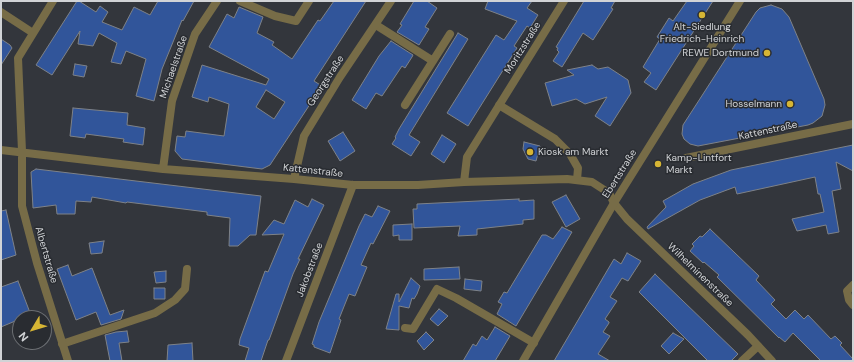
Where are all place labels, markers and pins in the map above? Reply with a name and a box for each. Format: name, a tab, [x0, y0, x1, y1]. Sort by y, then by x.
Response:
marker: Alt-Siedlung Friedrich-Heinrich	[697, 10, 707, 20]
place label: Alt-Siedlung Friedrich-Heinrich	[660, 21, 744, 44]
place label: REWE Dortmund	[682, 47, 759, 59]
marker: REWE Dortmund	[762, 48, 772, 58]
place label: Hosselmann	[725, 98, 782, 110]
marker: Hosselmann	[785, 99, 795, 109]
place label: Kiosk am Markt	[538, 146, 608, 158]
marker: Kiosk am Markt	[525, 147, 535, 157]
place label: Kamp-Lintfort Markt	[666, 152, 732, 176]
marker: Kamp-Lintfort Markt	[653, 159, 663, 169]

